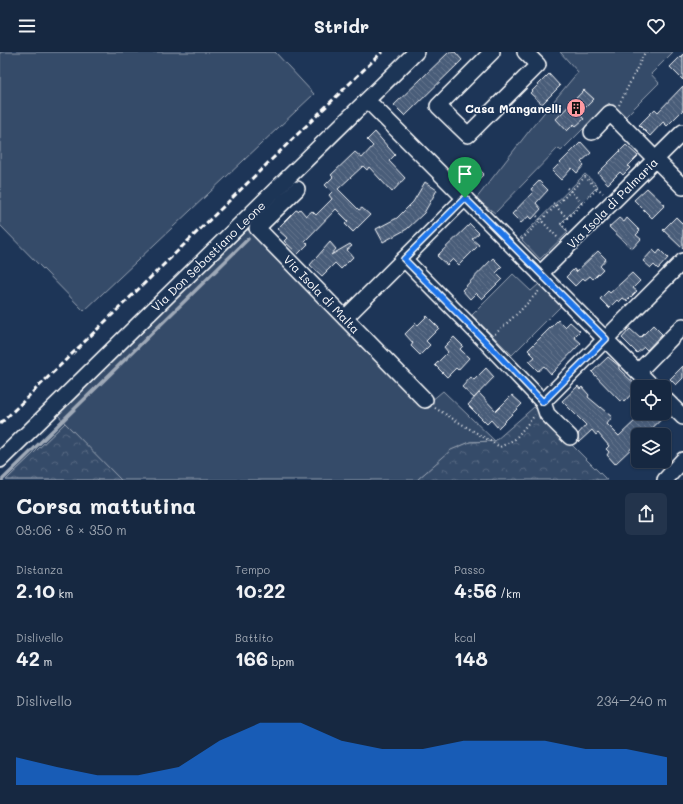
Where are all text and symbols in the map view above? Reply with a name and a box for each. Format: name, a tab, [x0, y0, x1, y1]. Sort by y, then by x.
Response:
text: Stridr	[314, 14, 369, 38]
icon: menu	[16, 15, 38, 37]
icon: heart	[645, 15, 667, 37]
building icon: Casa Manganelli	[565, 97, 587, 119]
place label: Casa Manganelli	[465, 100, 562, 116]
street label: Via Isola di Palmaria	[563, 154, 661, 252]
pin	[448, 157, 482, 198]
icon: arrive	[454, 163, 476, 185]
street label: Via Don Sebastiano Leone	[148, 197, 268, 315]
street label: Via Isola di Malta	[280, 251, 364, 337]
map controls	[631, 380, 671, 468]
button: locate	[631, 380, 671, 420]
button: layers	[631, 428, 671, 468]
text: Corsa mattutina	[16, 491, 196, 520]
button: share	[625, 493, 667, 535]
text: 08:06 · 6 × 350 m	[16, 521, 127, 538]
text: Distanza	[16, 562, 63, 577]
text: Tempo	[235, 562, 270, 577]
text: Passo	[454, 562, 485, 577]
text: 2.10	[16, 577, 55, 603]
text: 10:22	[235, 577, 285, 603]
text: 4:56	[454, 577, 497, 603]
text: km	[55, 586, 73, 601]
text: /km	[497, 586, 521, 601]
text: Dislivello	[16, 630, 63, 645]
text: Battito	[235, 630, 273, 645]
text: kcal	[454, 630, 476, 645]
text: 42	[16, 645, 40, 671]
text: 166	[235, 645, 268, 671]
text: 148	[454, 645, 488, 671]
text: m	[40, 654, 52, 669]
text: bpm	[268, 654, 294, 669]
text: Dislivello	[16, 692, 72, 709]
text: 234–240 m	[596, 692, 667, 709]

